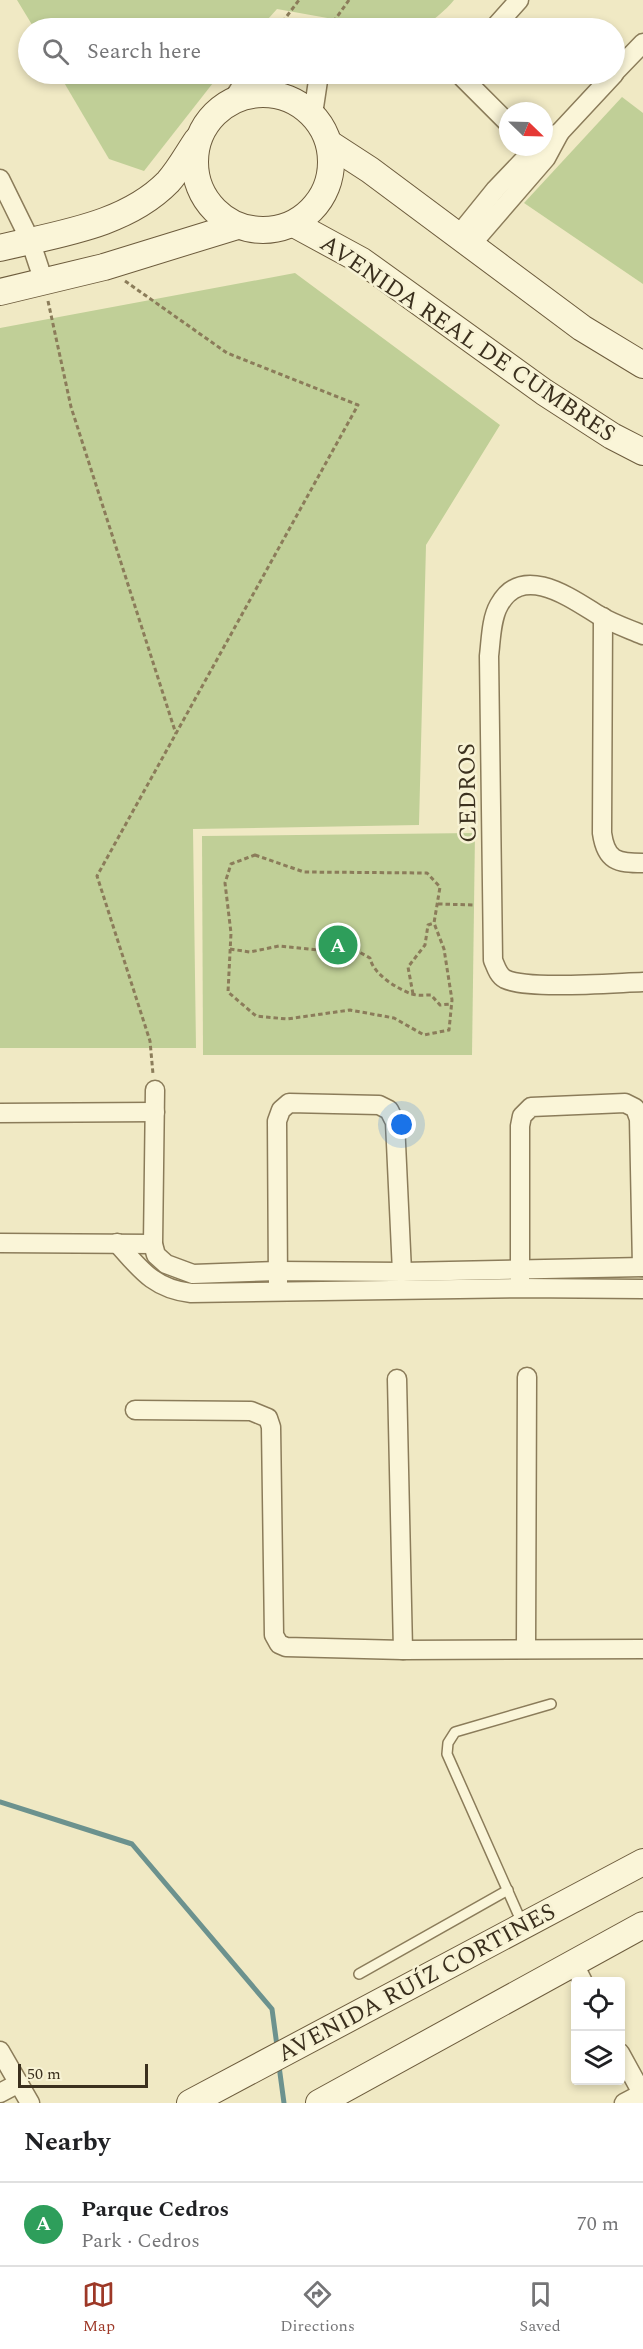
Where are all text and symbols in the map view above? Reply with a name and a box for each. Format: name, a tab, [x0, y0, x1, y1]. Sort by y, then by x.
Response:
search box	[18, 18, 625, 84]
icon: search	[39, 35, 72, 68]
text: Search here	[87, 35, 201, 68]
north arrow	[499, 102, 553, 156]
street label: AVENIDA REAL DE CUMBRES	[312, 226, 623, 452]
street label: CEDROS	[449, 743, 487, 843]
pin: A	[318, 922, 358, 968]
your location	[387, 1110, 416, 1139]
street label: AVENIDA RUÍZ CORTINES	[271, 1894, 562, 2072]
map controls	[571, 1977, 625, 2085]
button: locate	[571, 1977, 625, 2031]
button: layers	[571, 2031, 625, 2085]
scale bar	[18, 2061, 148, 2088]
text: 50 m	[27, 2062, 61, 2086]
text: Nearby	[24, 2122, 110, 2162]
text: Parque Cedros	[81, 2193, 229, 2226]
text: A	[36, 2209, 51, 2239]
text: 70 m	[577, 2209, 619, 2239]
text: Park · Cedros	[81, 2226, 200, 2256]
tab: Map	[82, 2278, 115, 2338]
tab: Directions	[280, 2278, 355, 2338]
tab: Saved	[520, 2278, 561, 2338]

